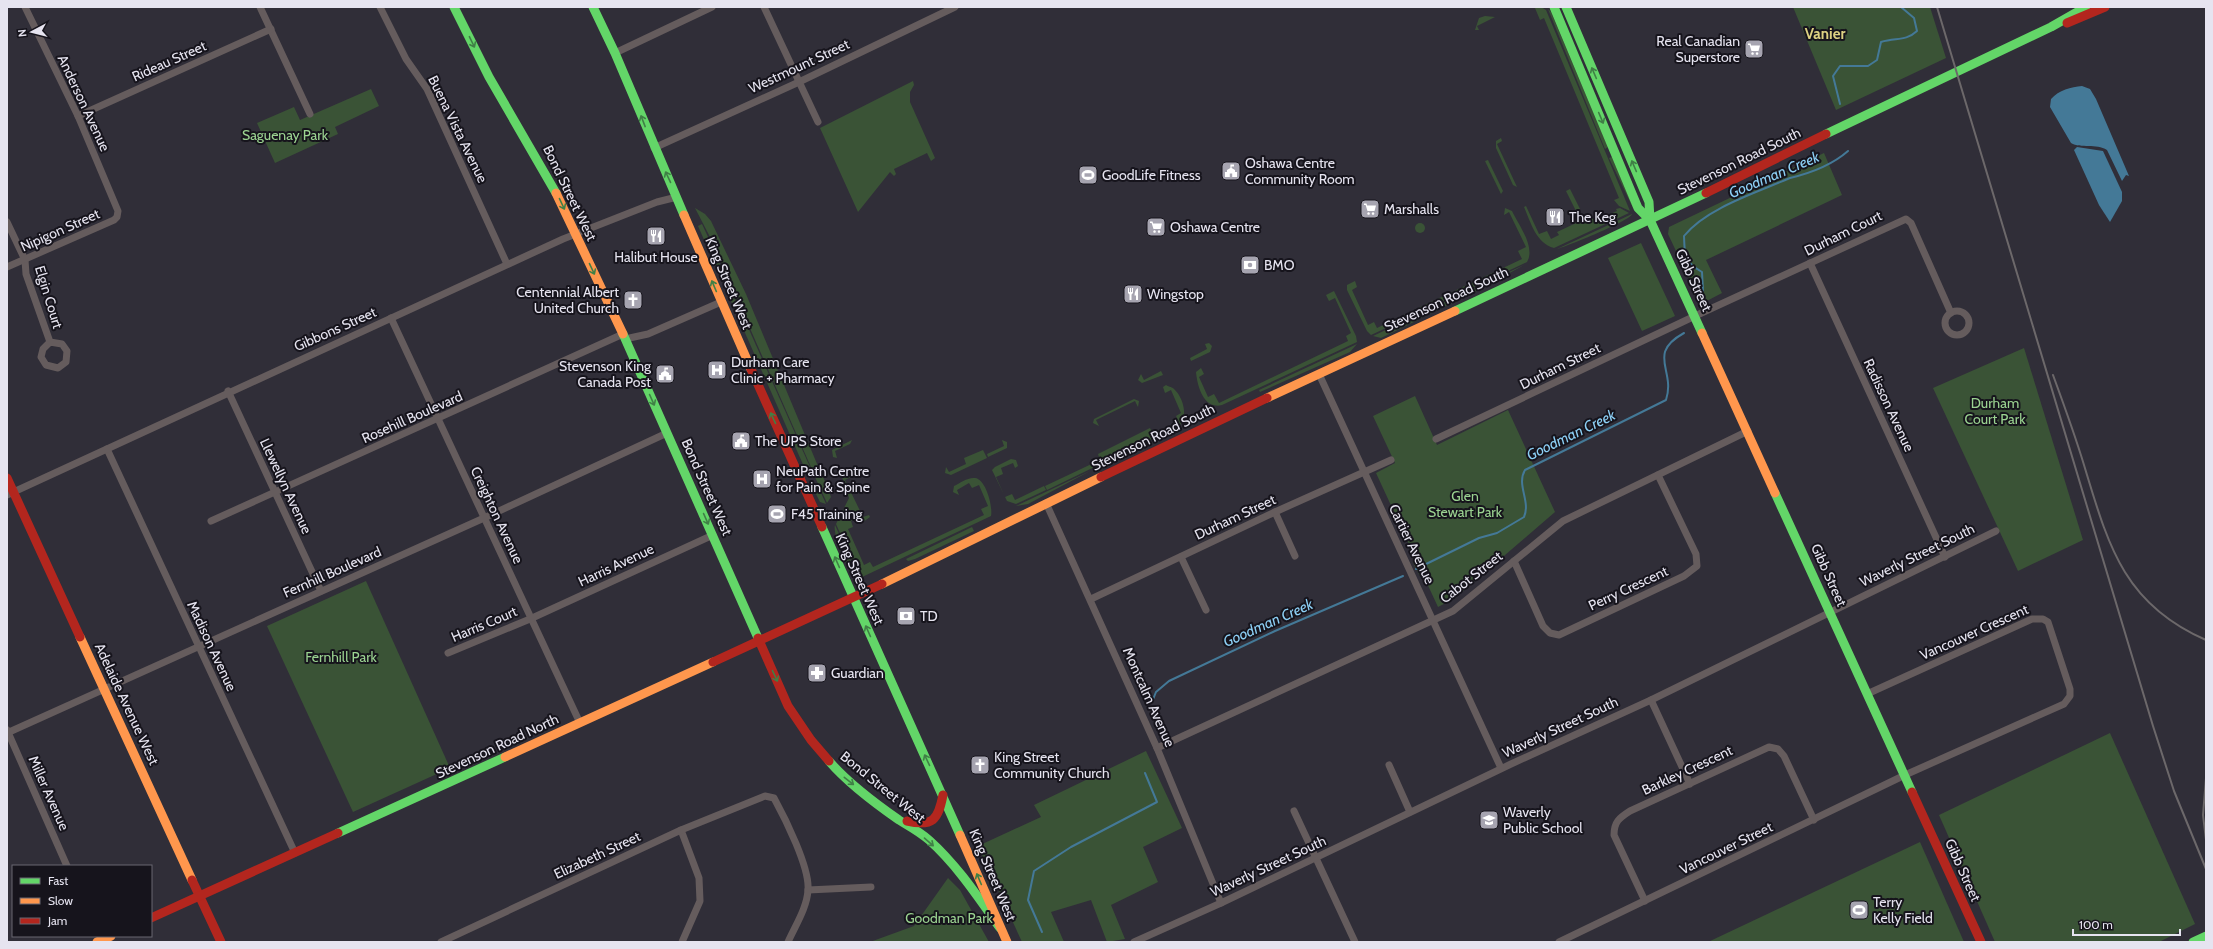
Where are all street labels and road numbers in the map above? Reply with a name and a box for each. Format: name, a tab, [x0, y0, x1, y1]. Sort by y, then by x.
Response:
street label: Westmount Street	[746, 35, 853, 97]
street label: Rideau Street	[129, 37, 209, 85]
street label: Anderson Avenue	[54, 52, 114, 154]
street label: Buena Vista Avenue	[424, 72, 492, 186]
street label: Stevenson Road South	[1674, 123, 1804, 199]
street label: Bond Street West	[539, 142, 601, 244]
street label: Nipigon Street	[17, 204, 103, 256]
street label: Durham Court	[1801, 206, 1885, 260]
street label: King Street West	[701, 234, 757, 332]
street label: Gibb Street	[1672, 246, 1716, 314]
street label: Stevenson Road South	[1381, 262, 1511, 336]
street label: Elgin Court	[31, 263, 67, 331]
street label: Gibbons Street	[291, 303, 379, 355]
street label: Durham Street	[1517, 339, 1604, 393]
street label: Radisson Avenue	[1860, 356, 1918, 454]
street label: Rosehill Boulevard	[359, 387, 465, 447]
street label: Stevenson Road South	[1088, 399, 1218, 475]
street label: Llewellyn Avenue	[256, 435, 316, 537]
street label: Bond Street West	[678, 436, 737, 539]
street label: Creighton Avenue	[467, 464, 527, 566]
street label: Durham Street	[1192, 490, 1279, 544]
street label: Cartier Avenue	[1385, 501, 1439, 587]
street label: Waverly Street South	[1857, 519, 1977, 591]
street label: King Street West	[832, 530, 888, 628]
street label: Harris Avenue	[575, 540, 657, 590]
street label: Gibb Street	[1807, 541, 1851, 610]
street label: Fernhill Boulevard	[280, 542, 384, 602]
street label: Cabot Street	[1436, 547, 1506, 607]
street label: Perry Crescent	[1585, 562, 1671, 614]
street label: Madison Avenue	[183, 598, 241, 694]
street label: Vancouver Crescent	[1917, 600, 2031, 664]
street label: Harris Court	[448, 602, 520, 646]
street label: Adelaide Avenue West	[91, 640, 163, 768]
street label: Montcalm Avenue	[1119, 644, 1179, 750]
street label: Waverly Street South	[1499, 692, 1621, 762]
street label: Stevenson Road North	[433, 710, 561, 782]
street label: Barkley Crescent	[1639, 741, 1735, 799]
street label: Bond Street West	[837, 747, 929, 827]
street label: Miller Avenue	[25, 753, 73, 833]
street label: Vancouver Street	[1677, 818, 1776, 878]
street label: King Street West	[965, 826, 1021, 924]
street label: Elizabeth Street	[551, 827, 644, 883]
street label: Waverly Street South	[1207, 831, 1329, 901]
street label: Gibb Street	[1941, 836, 1985, 905]

